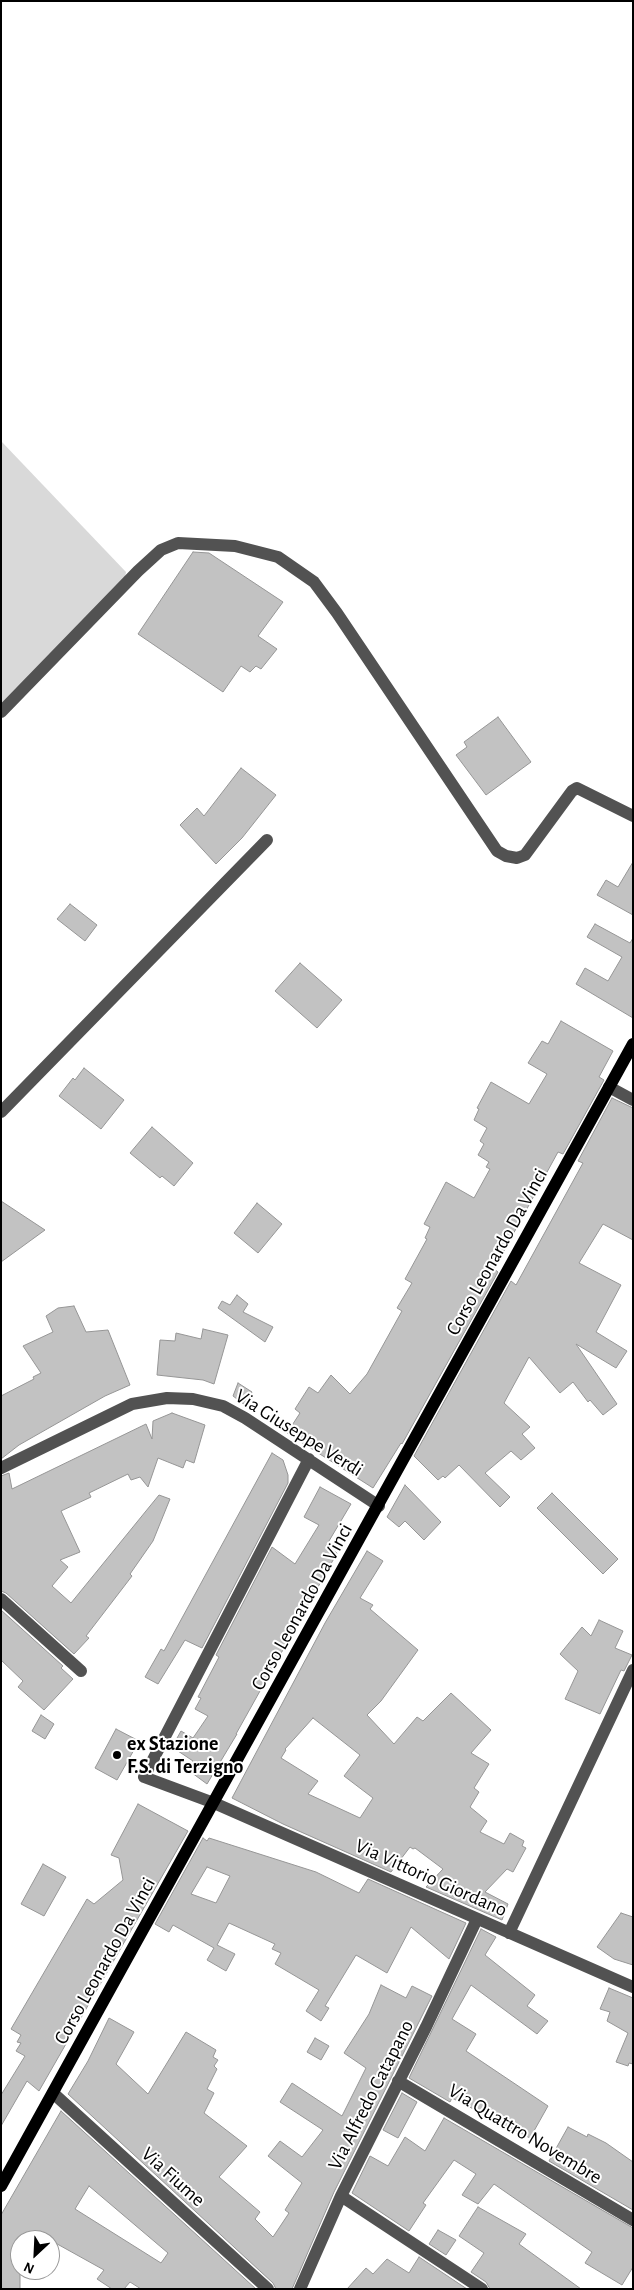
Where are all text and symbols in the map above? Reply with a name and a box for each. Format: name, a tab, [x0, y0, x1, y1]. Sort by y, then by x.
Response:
street label: Corso Leonardo Da Vinci	[441, 1164, 553, 1340]
street label: Via Giuseppe Verdi	[231, 1384, 367, 1482]
street label: Corso Leonardo Da Vinci	[246, 1519, 358, 1695]
place label: ex Stazione F.S. di Terzigno	[127, 1732, 243, 1779]
marker: ex Stazione F.S. di Terzigno	[111, 1749, 123, 1761]
street label: Via Vittorio Giordano	[351, 1834, 511, 1922]
street label: Corso Leonardo Da Vinci	[49, 1873, 161, 2049]
street label: Via Alfredo Catapano	[323, 2016, 419, 2174]
street label: Via Quattro Novembre	[444, 2079, 606, 2189]
street label: Via Fiume	[136, 2142, 210, 2212]
north arrow	[10, 2230, 60, 2280]
text: N	[22, 2259, 36, 2276]

